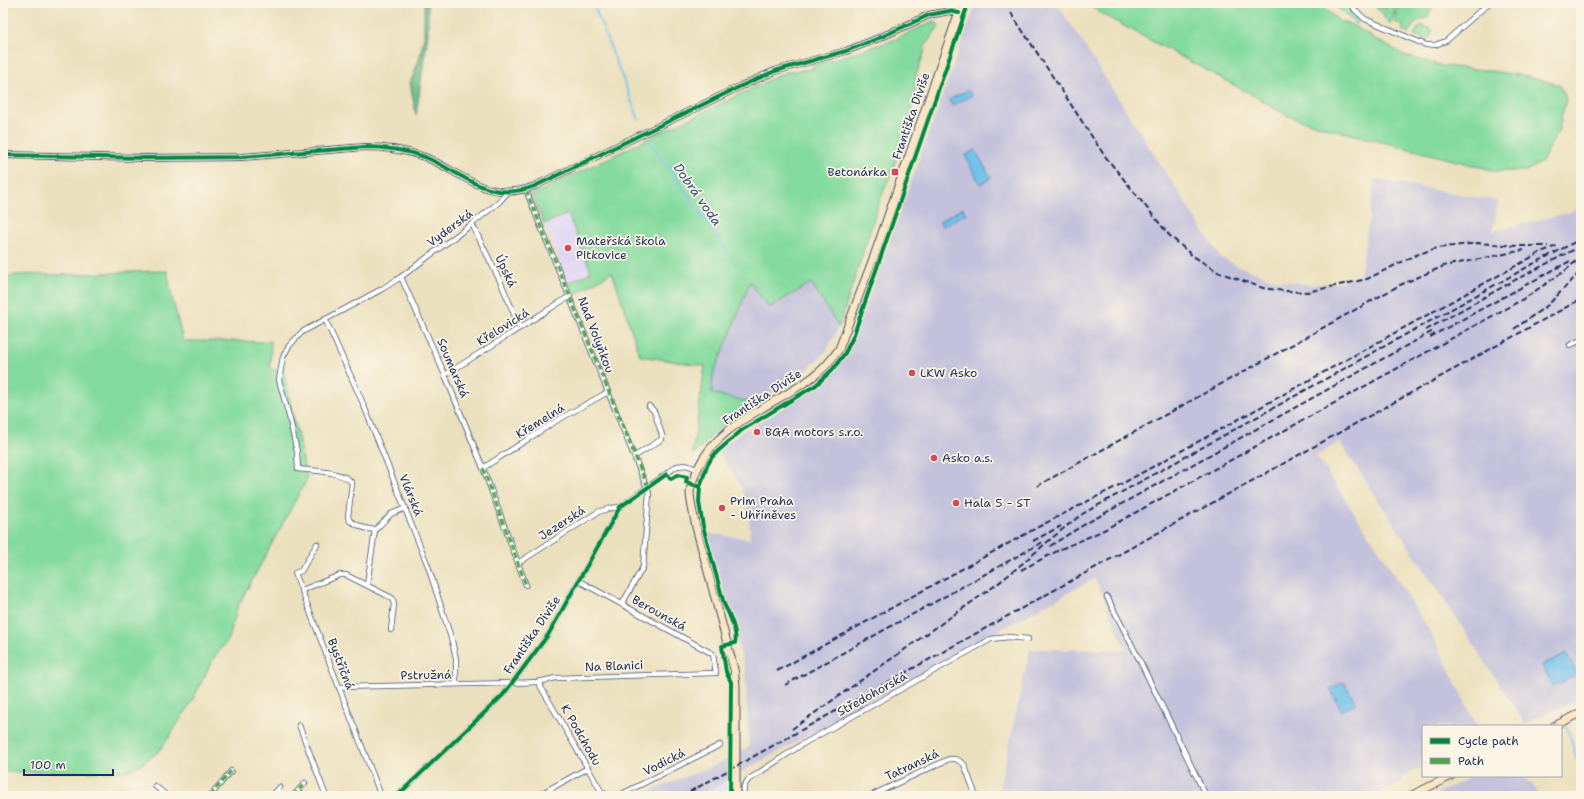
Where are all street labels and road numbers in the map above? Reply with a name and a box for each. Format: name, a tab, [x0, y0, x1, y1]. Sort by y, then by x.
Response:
street label: Františka Diviše	[889, 70, 933, 162]
street label: Vyderská	[424, 205, 477, 250]
street label: Úpská	[491, 252, 521, 290]
street label: Nad Volyňkou	[574, 295, 618, 375]
street label: Křelovická	[474, 304, 533, 349]
street label: Soumarská	[433, 336, 473, 401]
street label: Františka Diviše	[719, 365, 805, 429]
street label: Křemelná	[513, 400, 568, 442]
street label: Vlárská	[395, 472, 427, 519]
street label: Jezerská	[536, 502, 589, 544]
street label: Berounská	[629, 592, 689, 635]
street label: Františka Diviše	[500, 593, 564, 677]
street label: Bystřičná	[324, 636, 358, 692]
street label: Na Blanici	[584, 657, 644, 675]
street label: Pstružná	[400, 667, 452, 683]
street label: Středohorská	[834, 668, 910, 720]
street label: K Podchodu	[557, 702, 605, 768]
street label: Vodická	[640, 744, 688, 779]
street label: Tatranská	[882, 745, 942, 784]

